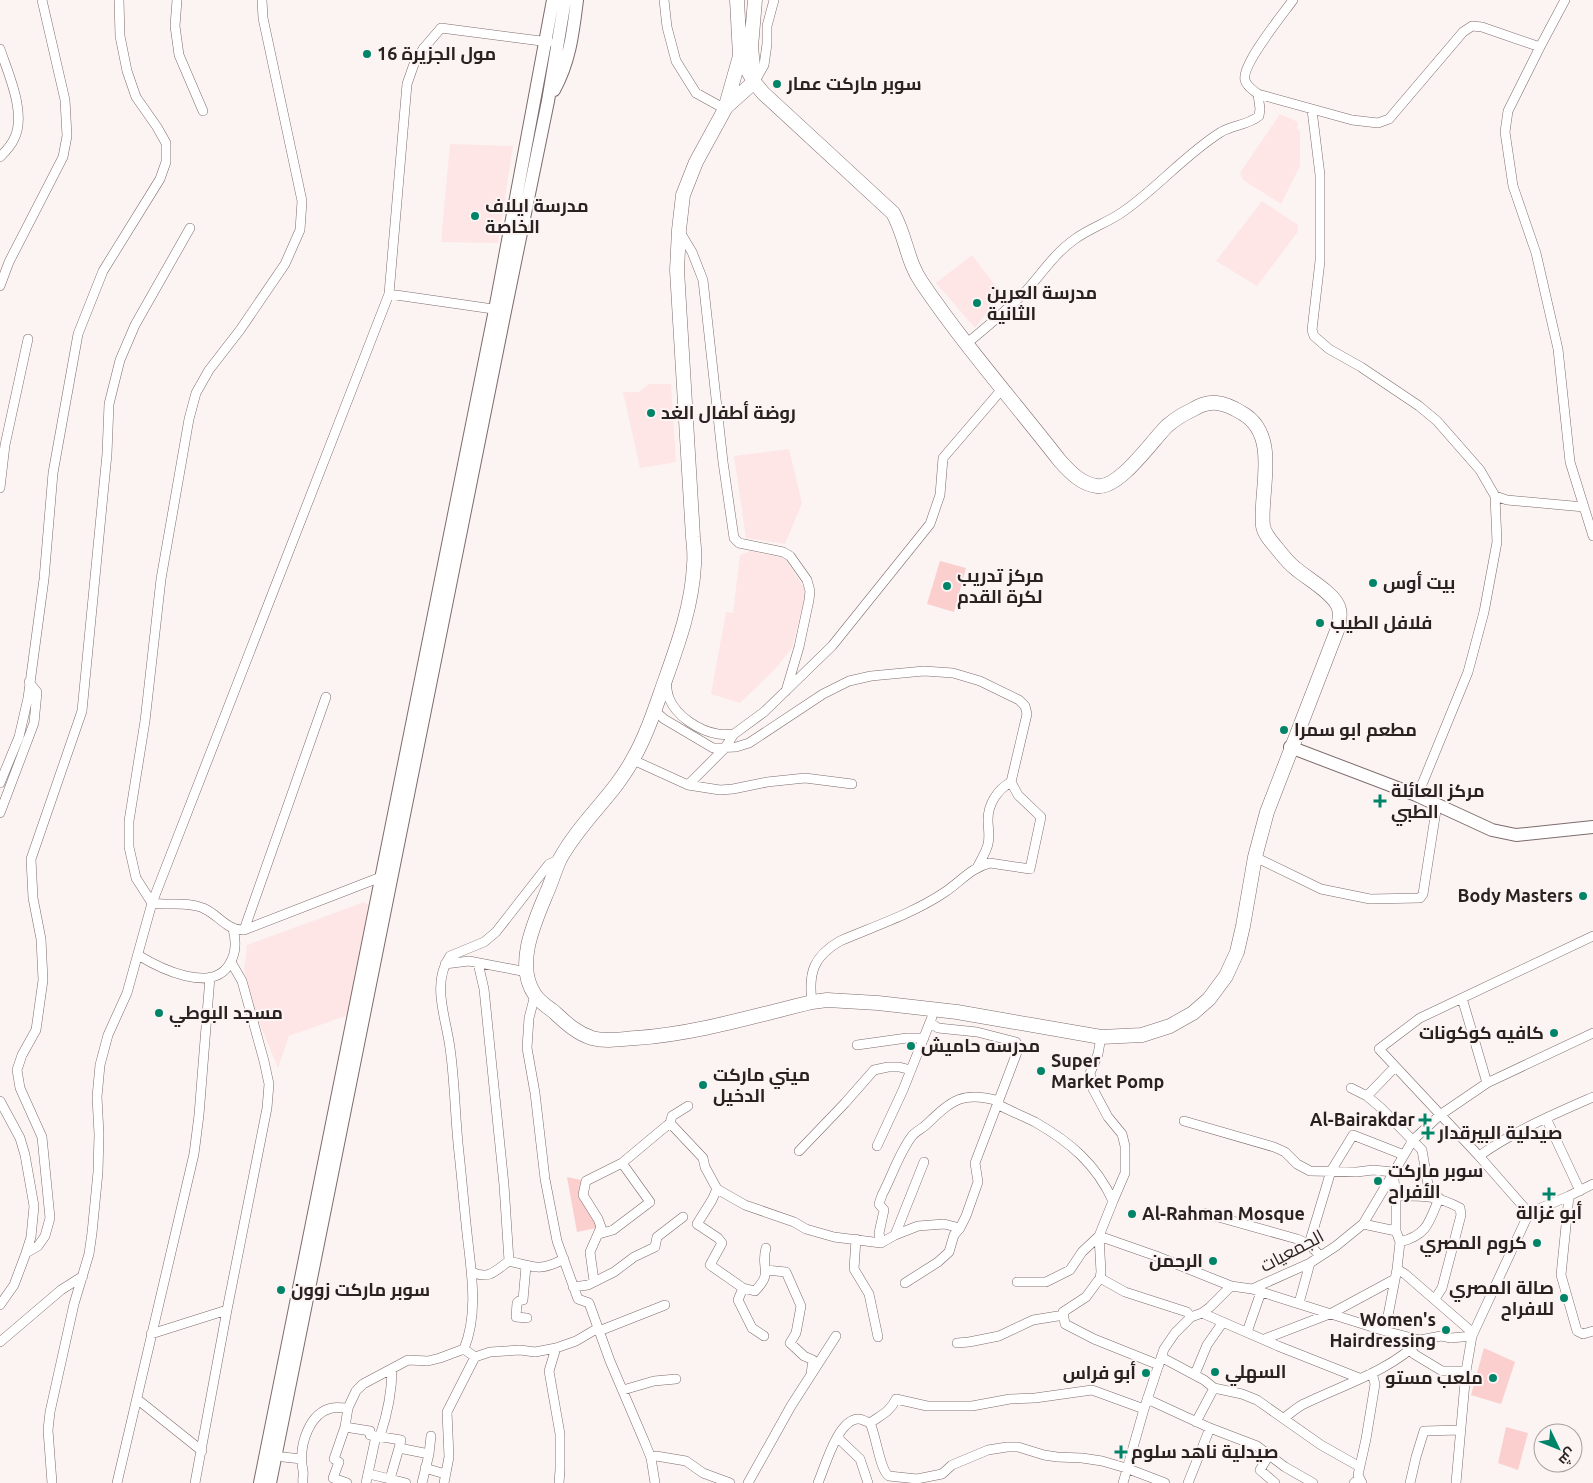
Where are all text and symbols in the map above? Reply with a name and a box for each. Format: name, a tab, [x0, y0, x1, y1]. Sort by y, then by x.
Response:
place label: مول الجزيرة 16	[377, 43, 496, 65]
marker: مول الجزيرة 16	[361, 48, 373, 60]
place label: سوبر ماركت عمار	[786, 73, 922, 95]
marker: سوبر ماركت عمار	[771, 78, 783, 90]
place label: مدرسة ايلاف الخاصة	[485, 195, 589, 236]
marker: مدرسة ايلاف الخاصة	[469, 210, 481, 222]
place label: مدرسة العرين الثانية	[987, 282, 1097, 324]
marker: مدرسة العرين الثانية	[971, 297, 983, 309]
place label: روضة أطفال الغد	[661, 400, 796, 424]
marker: روضة أطفال الغد	[645, 407, 657, 419]
place label: مركز تدريب لكرة القدم	[957, 565, 1044, 609]
place label: بيت أوس	[1383, 570, 1456, 594]
marker: بيت أوس	[1367, 577, 1379, 589]
marker: مركز تدريب لكرة القدم	[941, 580, 953, 592]
place label: فلافل الطيب	[1330, 612, 1432, 634]
marker: فلافل الطيب	[1314, 617, 1326, 629]
place label: مطعم ابو سمرا	[1294, 719, 1417, 742]
marker: مطعم ابو سمرا	[1278, 724, 1290, 736]
place label: مركز العائلة الطبي	[1391, 780, 1485, 827]
marker: مركز العائلة الطبي	[1373, 794, 1387, 808]
place label: Body Masters	[1458, 885, 1573, 905]
marker: Body Masters	[1577, 890, 1589, 902]
place label: مسجد البوطي	[169, 1002, 283, 1028]
marker: مسجد البوطي	[153, 1007, 165, 1019]
place label: كافيه كوكونات	[1419, 1022, 1544, 1044]
marker: كافيه كوكونات	[1548, 1027, 1560, 1039]
place label: مدرسه حاميش	[921, 1035, 1040, 1057]
marker: مدرسه حاميش	[905, 1040, 917, 1052]
place label: Super Market Pomp	[1051, 1050, 1164, 1091]
place label: ميني ماركت الدخيل	[713, 1064, 810, 1107]
marker: Super Market Pomp	[1035, 1065, 1047, 1077]
marker: ميني ماركت الدخيل	[697, 1079, 709, 1091]
place label: Al-Bairakdar	[1310, 1109, 1416, 1129]
marker: Al-Bairakdar	[1419, 1114, 1431, 1126]
place label: صيدلية البيرقدار	[1437, 1122, 1563, 1144]
marker: صيدلية البيرقدار	[1422, 1127, 1434, 1139]
place label: سوبر ماركت الأفراح	[1388, 1160, 1483, 1204]
marker: سوبر ماركت الأفراح	[1372, 1175, 1384, 1187]
marker: أبو غزالة	[1543, 1188, 1555, 1200]
place label: أبو غزالة	[1516, 1200, 1582, 1224]
place label: Al-Rahman Mosque	[1142, 1203, 1305, 1223]
marker: Al-Rahman Mosque	[1126, 1208, 1138, 1220]
street label: الجمعيات	[1256, 1225, 1327, 1275]
place label: كروم المصري	[1419, 1232, 1527, 1257]
marker: كروم المصري	[1531, 1237, 1543, 1249]
place label: الرحمن	[1149, 1250, 1203, 1272]
marker: الرحمن	[1207, 1255, 1219, 1267]
place label: صالة المصري للافراح	[1449, 1277, 1554, 1321]
place label: سوبر ماركت زوون	[291, 1279, 430, 1301]
marker: سوبر ماركت زوون	[275, 1284, 287, 1296]
marker: صالة المصري للافراح	[1558, 1292, 1570, 1304]
place label: Women's Hairdressing	[1329, 1309, 1436, 1350]
marker: Women's Hairdressing	[1440, 1324, 1452, 1336]
place label: أبو فراس	[1063, 1360, 1136, 1384]
place label: السهلي	[1225, 1361, 1286, 1387]
marker: السهلي	[1209, 1366, 1221, 1378]
marker: أبو فراس	[1140, 1367, 1152, 1379]
place label: ملعب مستو	[1385, 1367, 1483, 1389]
marker: ملعب مستو	[1487, 1372, 1499, 1384]
north arrow	[1533, 1423, 1583, 1473]
place label: صيدلية ناهد سلوم	[1131, 1441, 1278, 1464]
text: ش	[1555, 1444, 1579, 1469]
marker: صيدلية ناهد سلوم	[1115, 1446, 1127, 1458]

